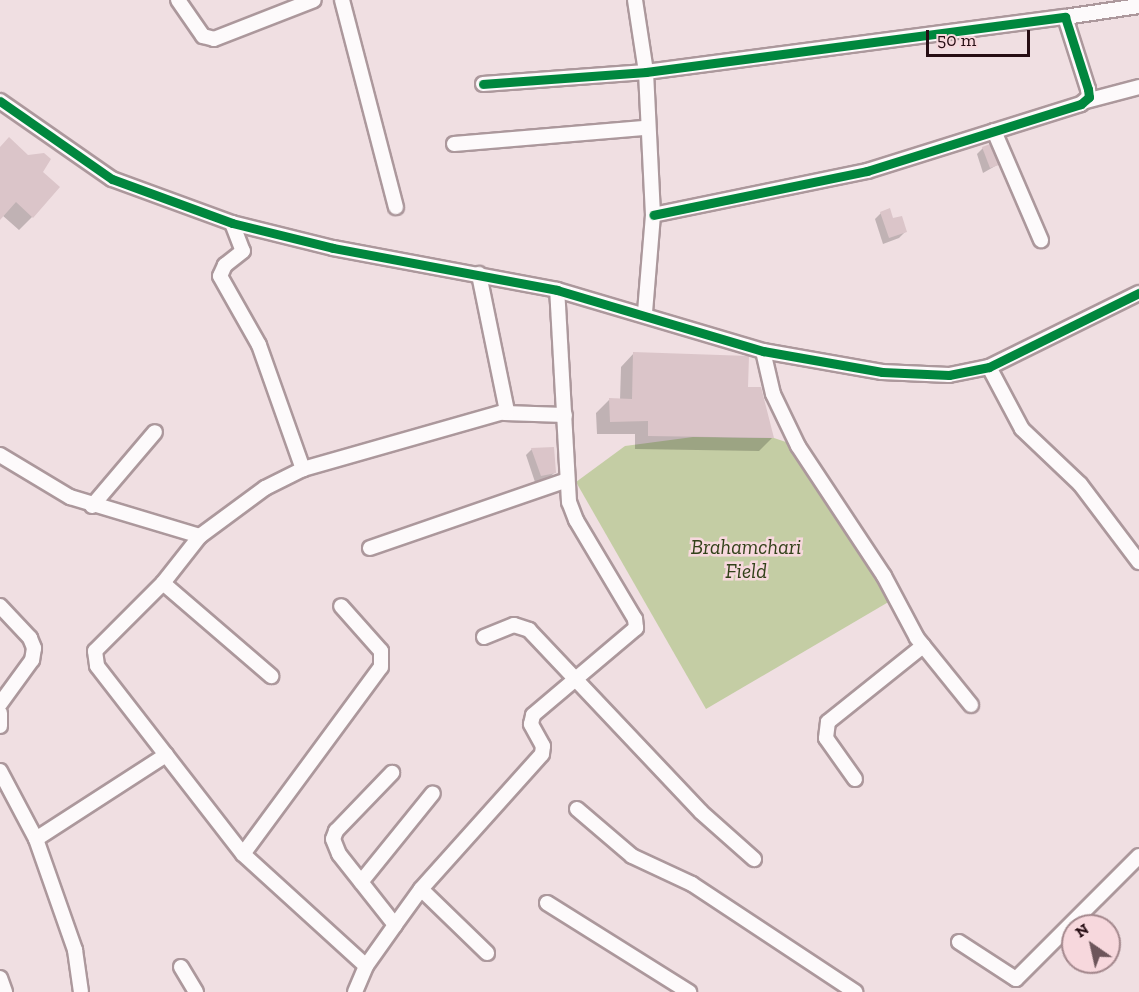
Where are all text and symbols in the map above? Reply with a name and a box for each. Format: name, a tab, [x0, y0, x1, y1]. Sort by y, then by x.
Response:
scale bar	[929, 18, 1032, 56]
text: 50 m	[937, 29, 976, 51]
park label: Brahamchari Field	[691, 534, 801, 584]
north arrow	[1061, 914, 1121, 974]
text: N	[1071, 919, 1092, 942]

